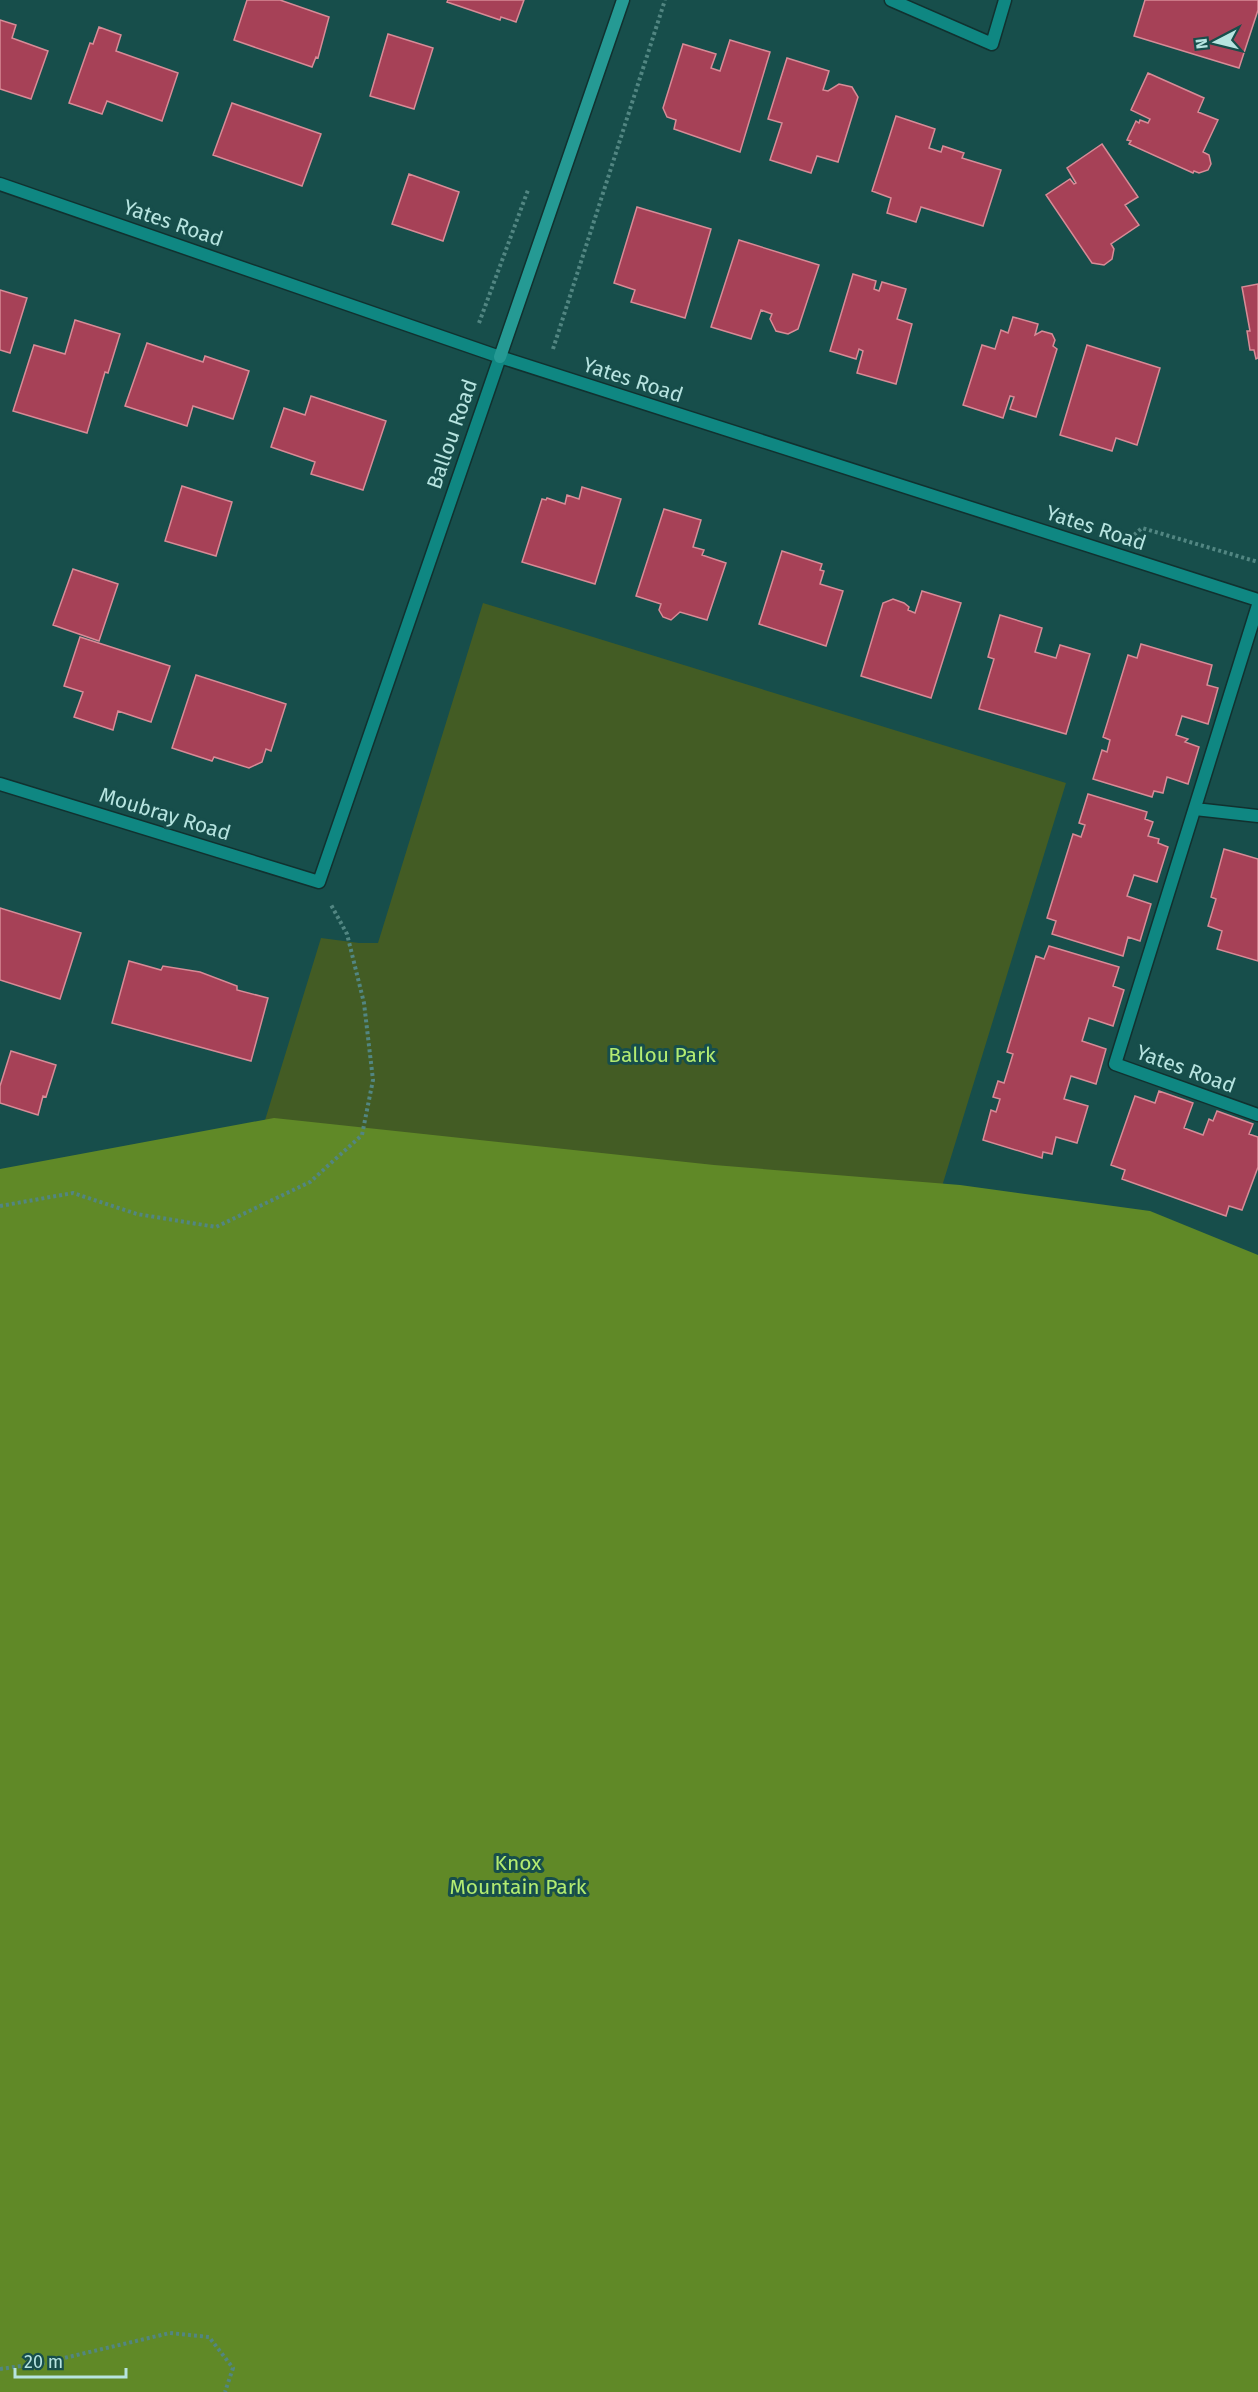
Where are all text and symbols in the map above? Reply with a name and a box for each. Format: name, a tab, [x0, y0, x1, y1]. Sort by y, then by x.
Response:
north arrow	[1186, 12, 1246, 72]
text: N	[1192, 37, 1212, 50]
street label: Yates Road	[120, 194, 226, 252]
street label: Yates Road	[580, 352, 686, 408]
street label: Ballou Road	[421, 376, 483, 492]
street label: Yates Road	[1043, 500, 1149, 556]
street label: Moubray Road	[96, 782, 234, 846]
street label: Yates Road	[1133, 1039, 1239, 1099]
park label: Ballou Park	[608, 1042, 716, 1068]
park label: Knox Mountain Park	[449, 1850, 587, 1900]
scale bar	[15, 2341, 126, 2379]
text: 20 m	[24, 2351, 63, 2373]

